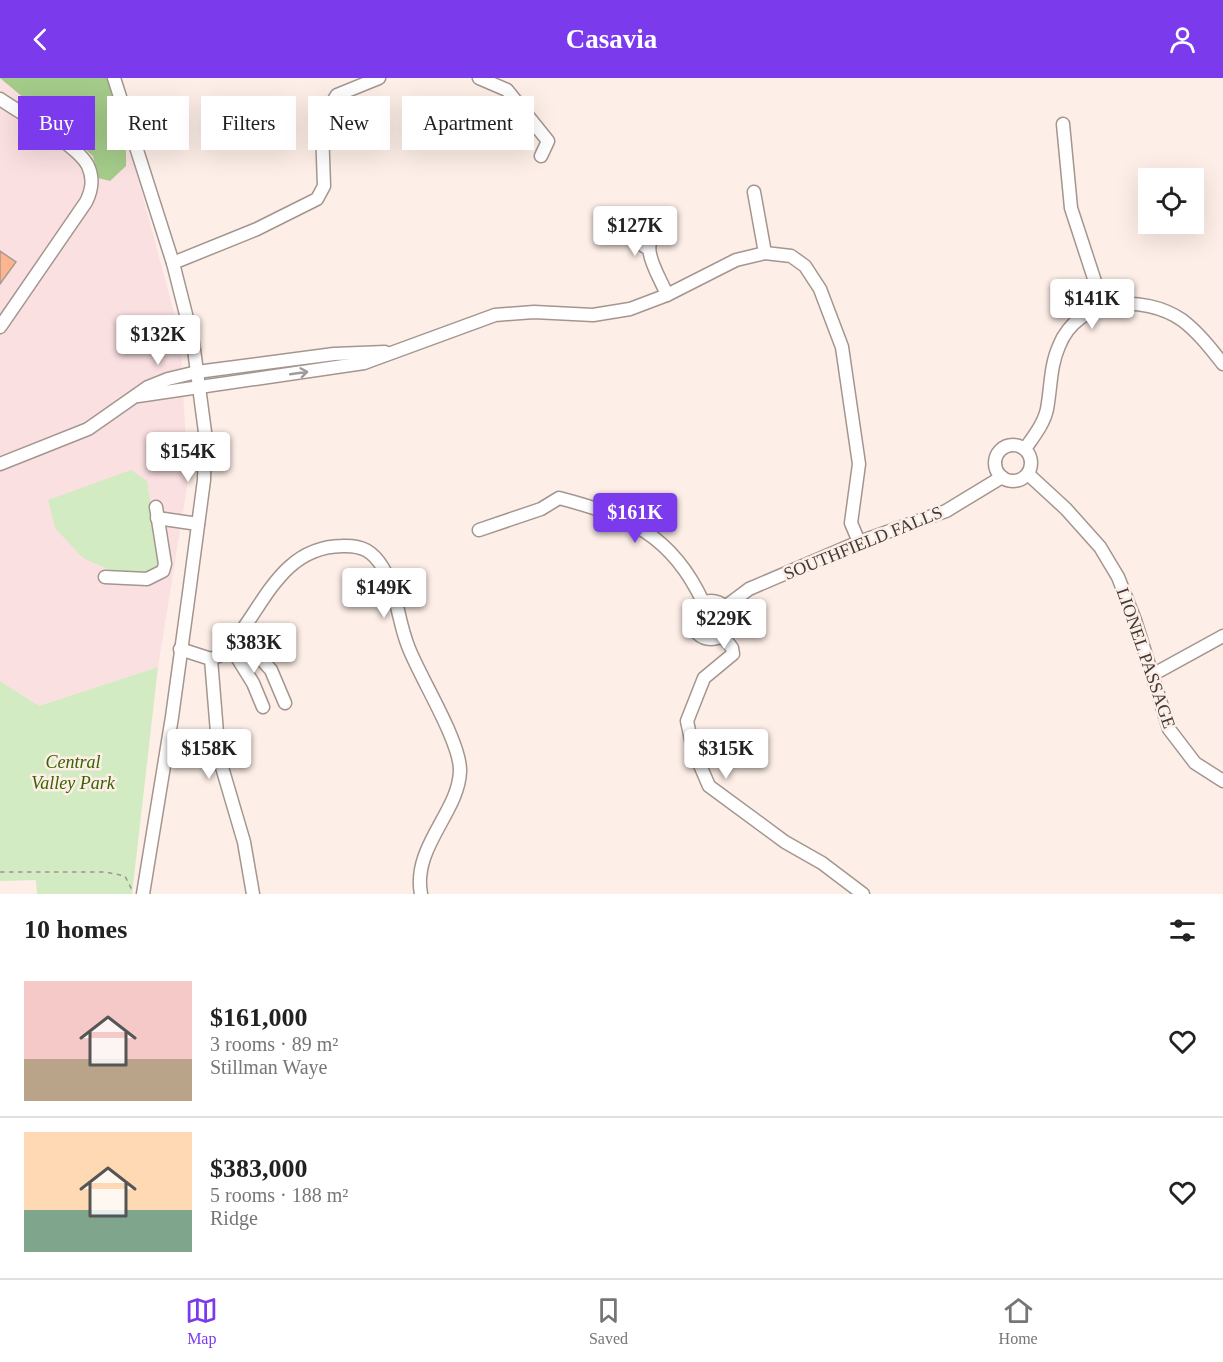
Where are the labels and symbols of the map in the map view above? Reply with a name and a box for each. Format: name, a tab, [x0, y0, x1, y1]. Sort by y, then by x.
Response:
pin: $127K	[593, 206, 677, 257]
pin: $141K	[1050, 279, 1134, 330]
pin: $132K	[116, 315, 200, 366]
one-way arrow	[289, 368, 309, 379]
pin: $154K	[146, 432, 230, 483]
pin: $161K	[593, 493, 677, 544]
street label: SOUTHFIELD FALLS	[781, 502, 945, 584]
pin: $149K	[342, 568, 426, 619]
street label: LIONEL PASSAGE	[1113, 585, 1179, 731]
pin: $229K	[682, 599, 766, 650]
pin: $383K	[212, 623, 296, 674]
pin: $158K	[167, 729, 251, 780]
pin: $315K	[684, 729, 768, 780]
park label: Central Valley Park	[31, 752, 116, 793]

